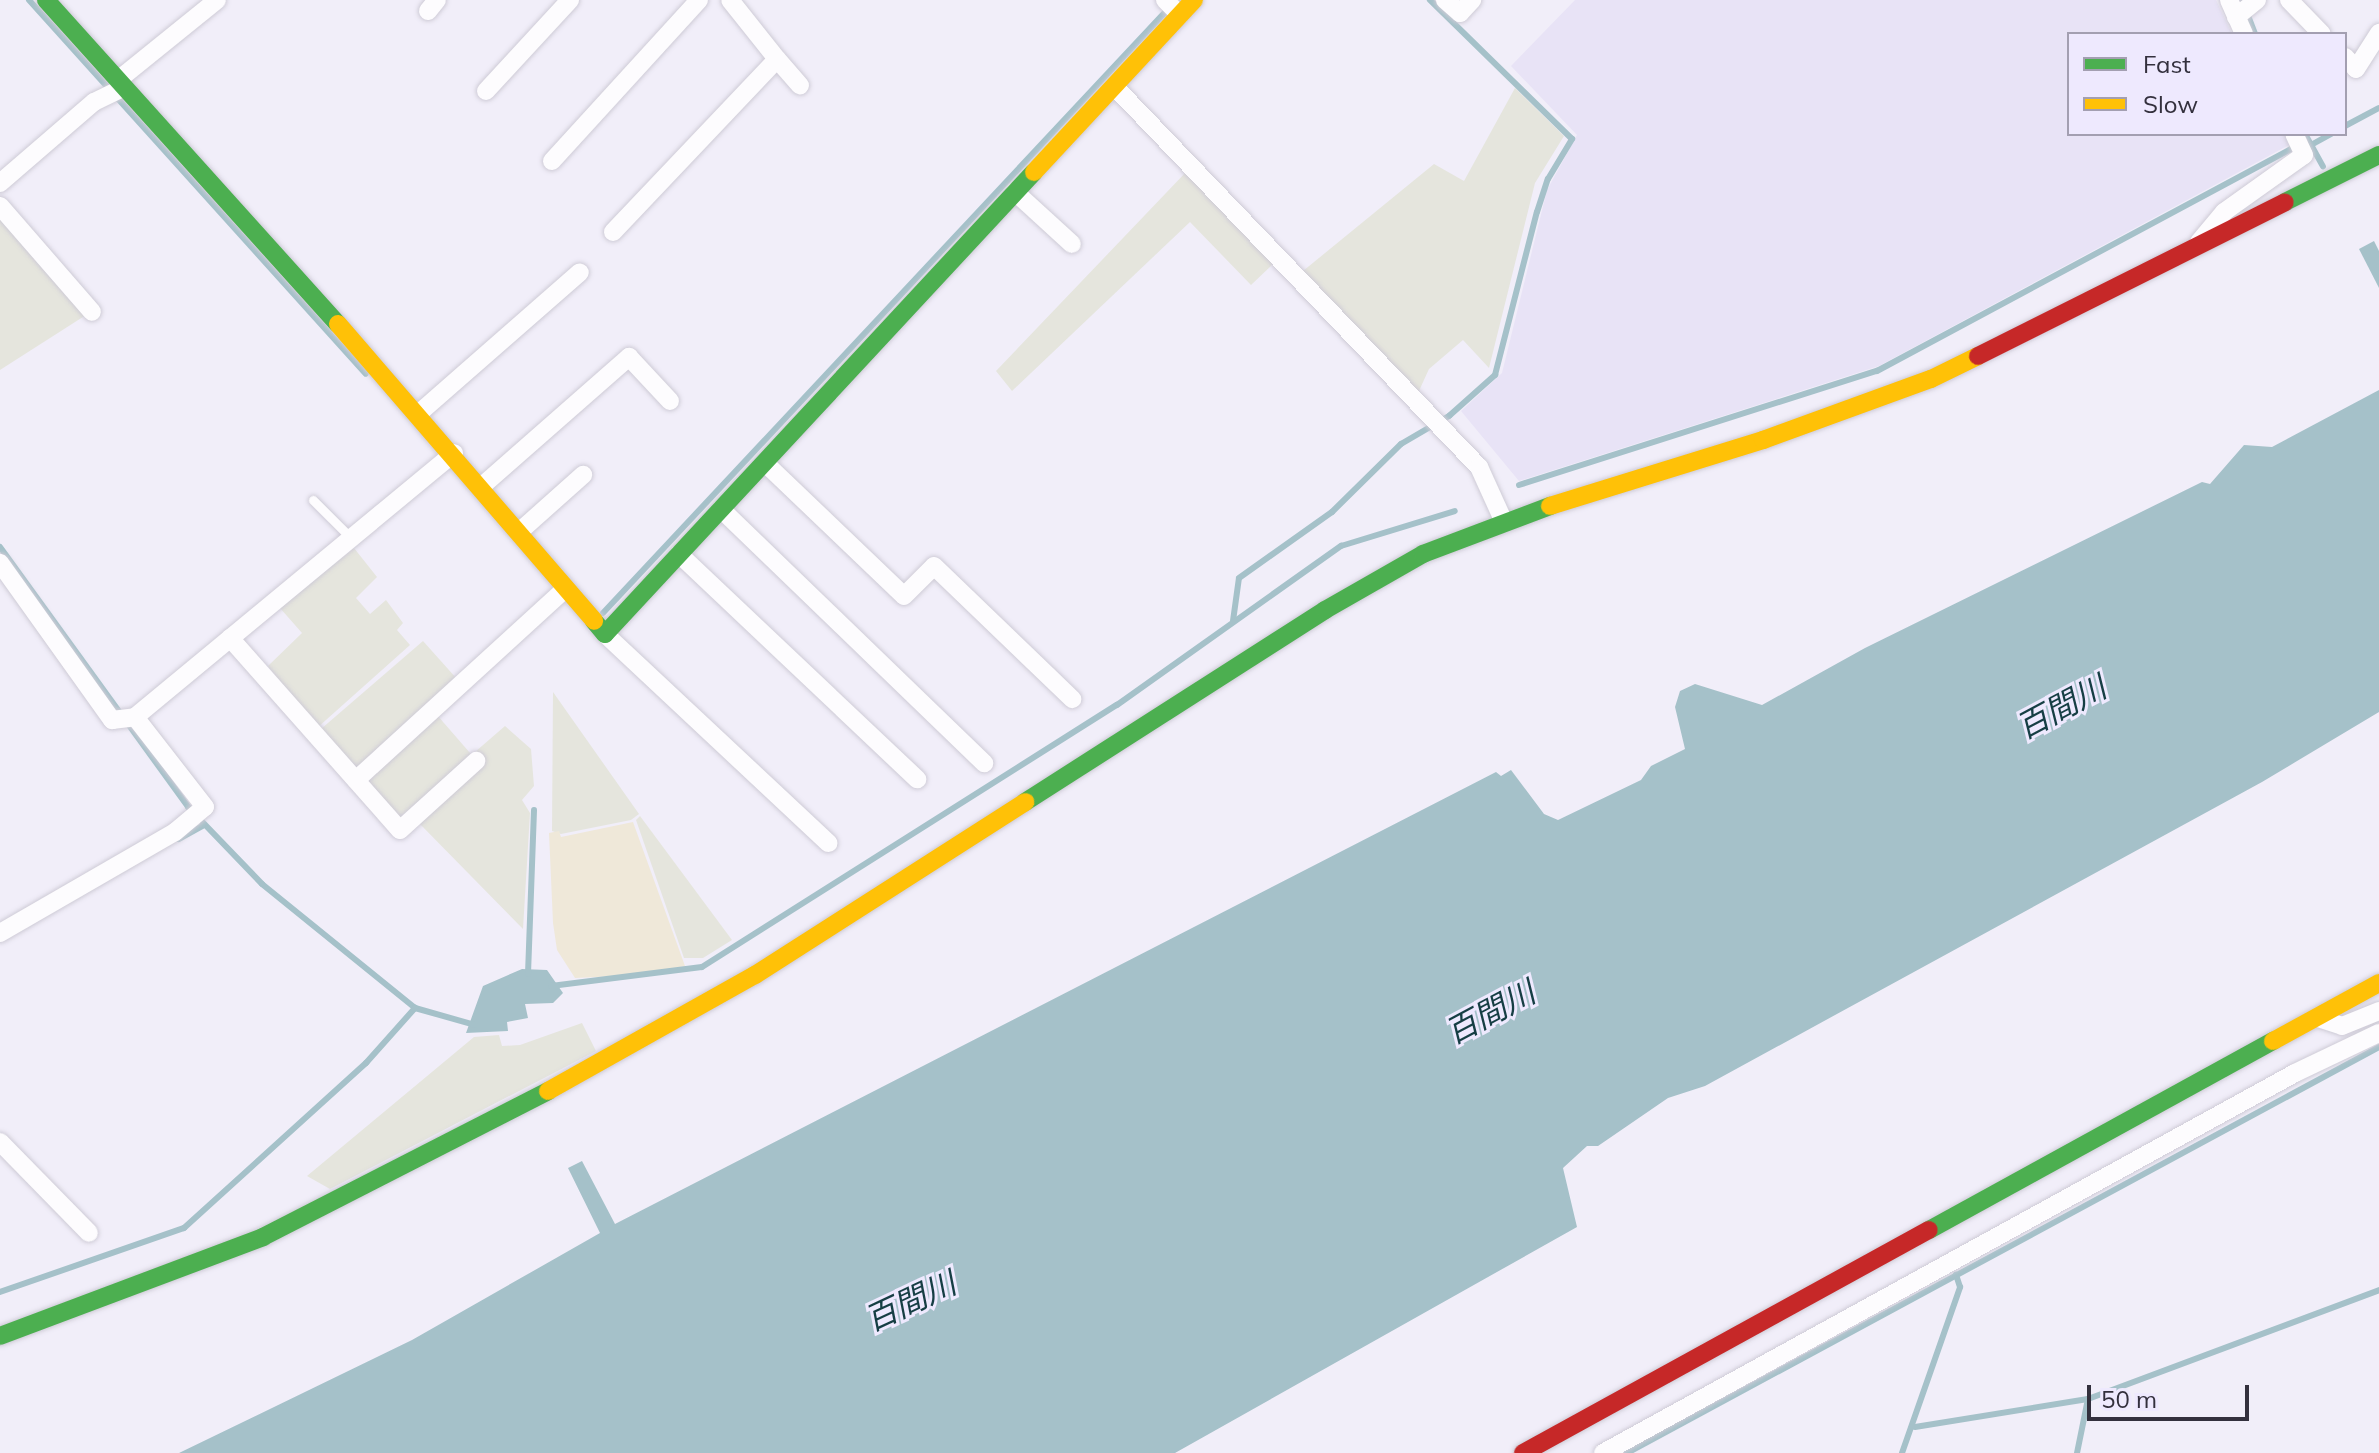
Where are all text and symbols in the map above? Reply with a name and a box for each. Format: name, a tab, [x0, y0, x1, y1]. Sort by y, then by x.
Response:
legend	[2067, 32, 2347, 136]
text: Fast	[2143, 49, 2191, 79]
text: Slow	[2143, 89, 2198, 119]
water label: 百間川	[2010, 668, 2112, 746]
water label: 百間川	[1439, 973, 1541, 1051]
water label: 百間川	[858, 1263, 962, 1339]
scale bar	[2091, 1369, 2253, 1419]
text: 50 m	[2101, 1384, 2157, 1414]

